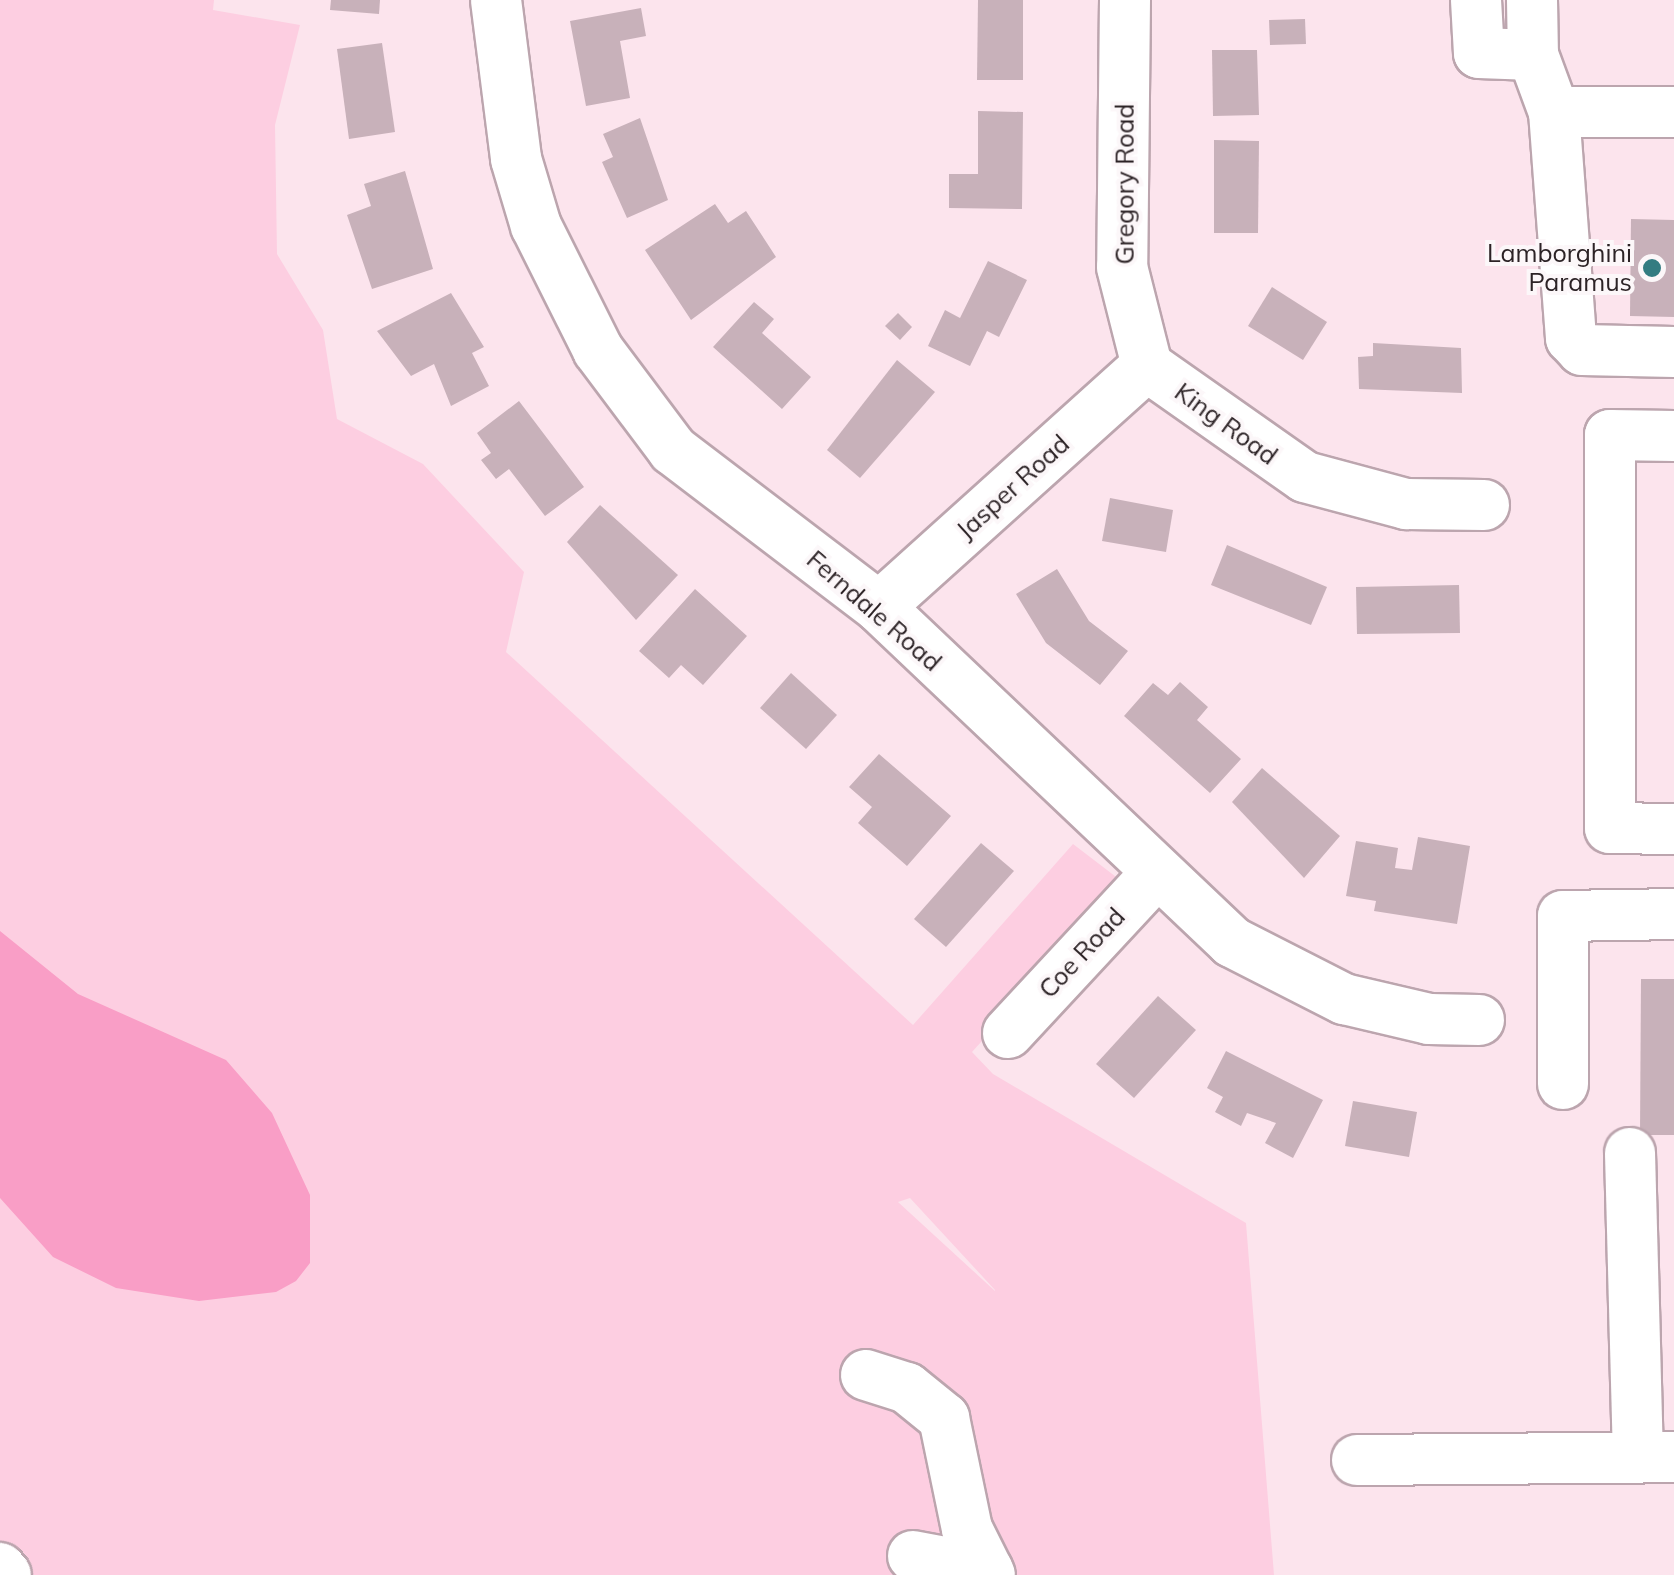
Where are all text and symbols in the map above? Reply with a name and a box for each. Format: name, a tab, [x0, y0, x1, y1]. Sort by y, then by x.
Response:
street label: Gregory Road	[1110, 103, 1140, 265]
place label: Lamborghini Paramus	[1487, 239, 1632, 298]
marker: Lamborghini Paramus	[1641, 257, 1663, 279]
street label: King Road	[1169, 377, 1283, 471]
street label: Jasper Road	[951, 429, 1075, 545]
street label: Ferndale Road	[801, 544, 947, 678]
street label: Coe Road	[1033, 902, 1131, 1004]

